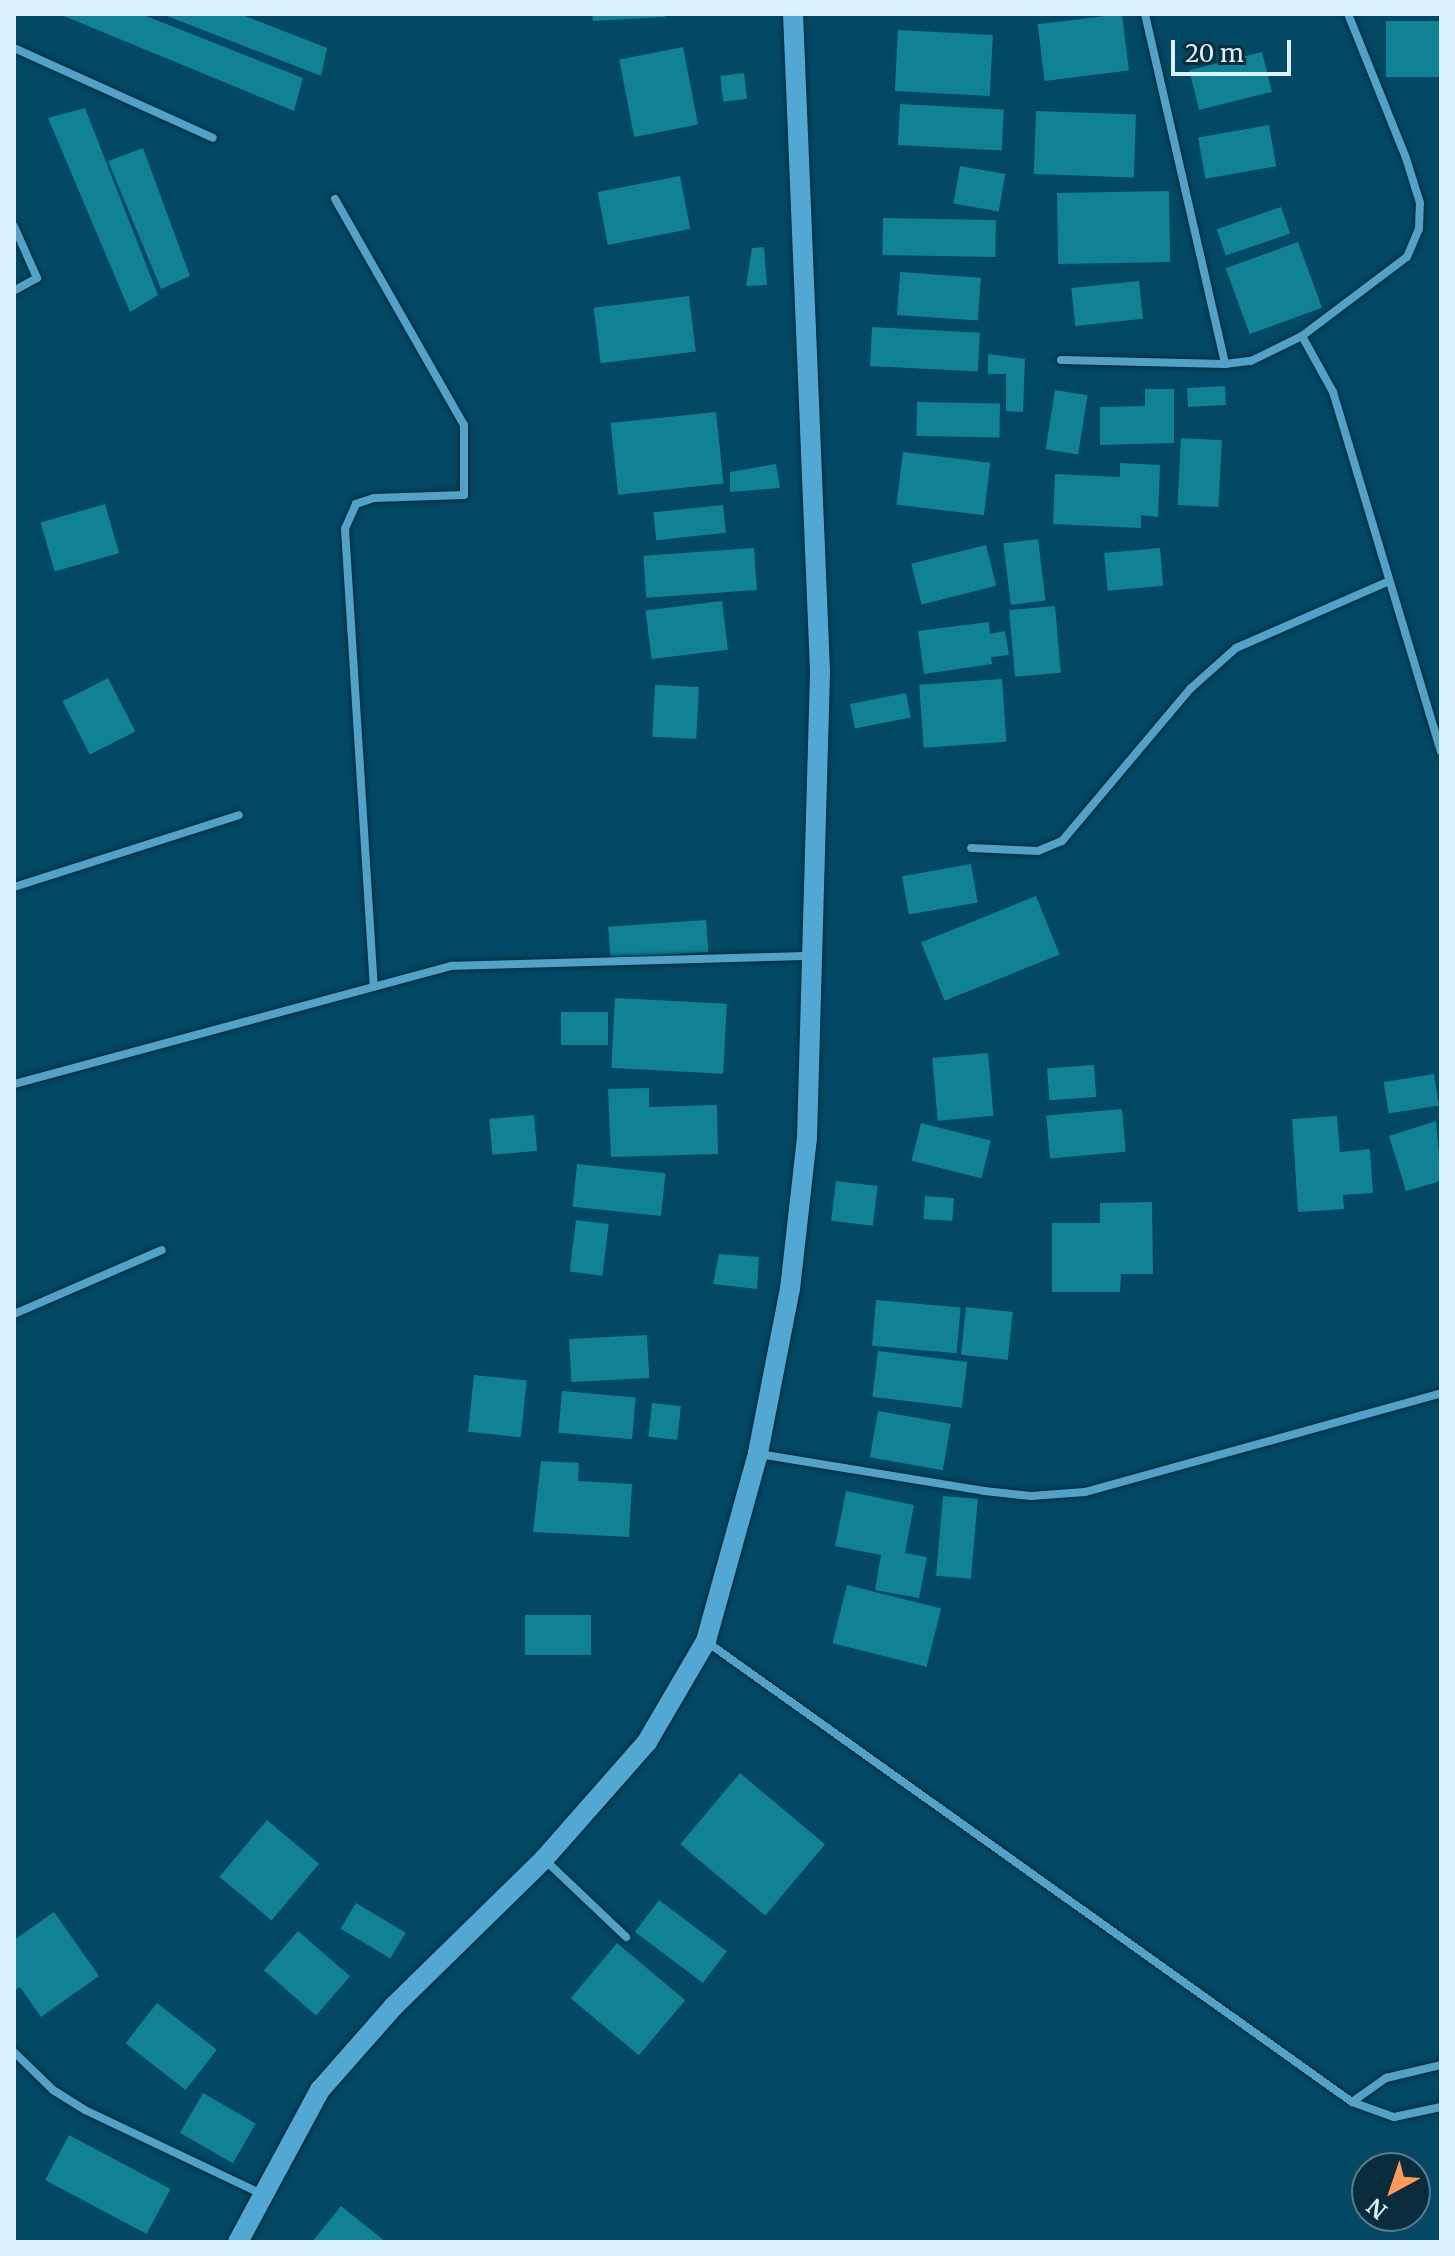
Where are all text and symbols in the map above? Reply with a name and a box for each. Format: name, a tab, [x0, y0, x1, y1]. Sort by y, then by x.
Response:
scale bar	[1175, 24, 1295, 74]
text: 20 m	[1185, 38, 1244, 69]
north arrow	[1351, 2152, 1431, 2232]
text: N	[1361, 2193, 1393, 2225]

